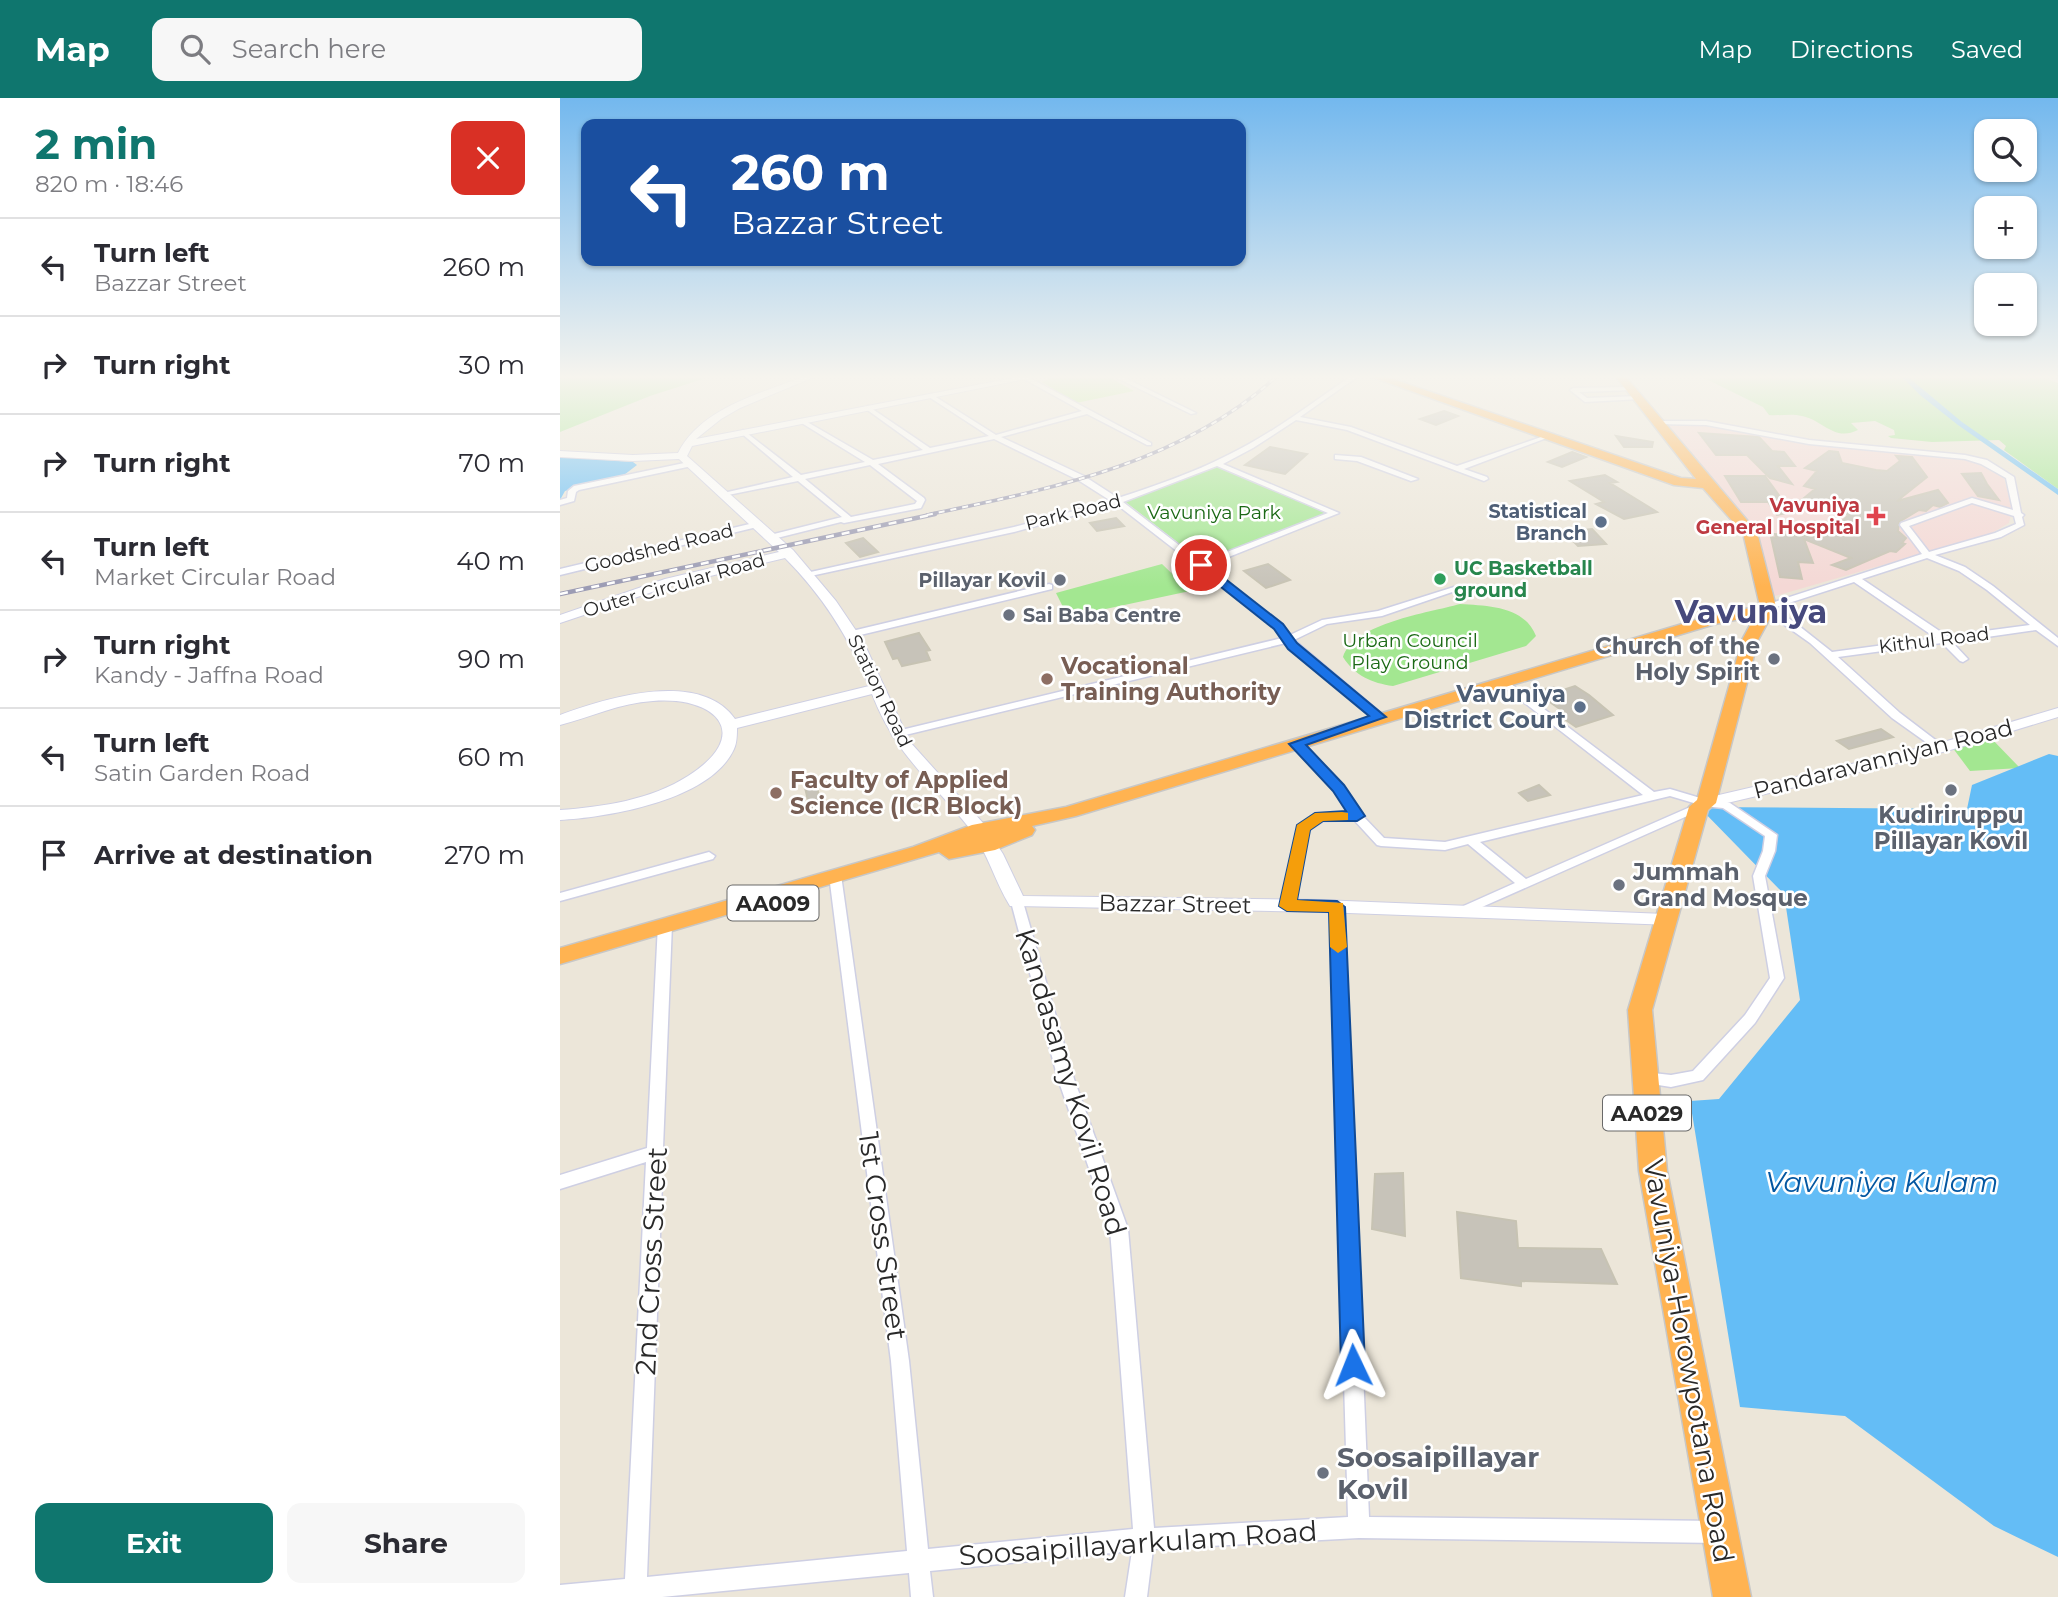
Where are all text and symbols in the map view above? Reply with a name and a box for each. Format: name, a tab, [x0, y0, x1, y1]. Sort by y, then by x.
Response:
search box	[152, 18, 642, 81]
text: Map	[35, 29, 110, 69]
icon: search	[176, 30, 214, 68]
text: Search here	[232, 33, 386, 65]
text: Map	[1699, 35, 1752, 64]
text: Directions	[1790, 35, 1913, 64]
text: Saved	[1951, 35, 2023, 64]
text: 2 min	[35, 118, 157, 170]
map controls	[1974, 119, 2037, 336]
button: search	[1974, 119, 2037, 182]
button: close	[451, 121, 525, 195]
text: 260 m	[731, 143, 890, 202]
icon: left	[616, 147, 707, 238]
text: 820 m · 18:46	[35, 170, 183, 198]
button: +	[1974, 196, 2037, 259]
text: Bazzar Street	[731, 203, 944, 242]
text: Turn left	[94, 237, 210, 269]
icon: left	[35, 248, 73, 286]
text: 260 m	[443, 251, 525, 283]
text: Bazzar Street	[94, 269, 247, 297]
button: −	[1974, 273, 2037, 336]
icon: right	[35, 346, 73, 384]
text: Turn right	[94, 349, 230, 381]
text: 30 m	[459, 349, 525, 381]
icon: right	[35, 444, 73, 482]
text: Turn right	[94, 447, 230, 479]
text: 70 m	[459, 447, 525, 479]
street label: Park Road	[1023, 489, 1123, 535]
place label: Vavuniya General Hospital	[1696, 494, 1860, 539]
place label: Statistical Branch	[1489, 500, 1587, 545]
park label: Vavuniya Park	[1147, 501, 1281, 524]
marker: Vavuniya General Hospital	[1866, 506, 1886, 526]
marker: Statistical Branch	[1593, 514, 1609, 530]
street label: Goodshed Road	[582, 518, 736, 578]
text: Turn left	[94, 531, 210, 563]
pin	[1171, 535, 1231, 595]
icon: left	[35, 542, 73, 580]
text: 40 m	[456, 545, 525, 577]
icon: arrive	[1182, 546, 1220, 584]
street label: Outer Circular Road	[580, 548, 768, 622]
place label: UC Basketball ground	[1454, 557, 1593, 602]
text: Market Circular Road	[94, 563, 336, 591]
place label: Pillayar Kovil	[919, 569, 1046, 592]
marker: UC Basketball ground	[1432, 571, 1448, 587]
marker: Pillayar Kovil	[1052, 572, 1068, 588]
district label: Vavuniya	[1674, 592, 1827, 631]
place label: Sai Baba Centre	[1023, 604, 1181, 627]
marker: Sai Baba Centre	[1001, 607, 1017, 623]
street label: Kithul Road	[1877, 622, 1991, 658]
text: Turn right	[94, 629, 230, 661]
park label: Urban Council Play Ground	[1342, 629, 1478, 674]
street label: Station Road	[843, 631, 917, 751]
place label: Church of the Holy Spirit	[1595, 632, 1760, 686]
icon: right	[35, 640, 73, 678]
text: 90 m	[458, 643, 525, 675]
marker: Church of the Holy Spirit	[1766, 651, 1782, 667]
place label: Vocational Training Authority	[1060, 652, 1281, 706]
text: Kandy - Jaffna Road	[94, 661, 324, 689]
marker: Vocational Training Authority	[1039, 671, 1055, 687]
place label: Vavuniya District Court	[1403, 680, 1566, 734]
marker: Vavuniya District Court	[1572, 699, 1588, 715]
street label: Pandaravanniyan Road	[1750, 713, 2016, 805]
text: Turn left	[94, 727, 210, 759]
icon: left	[35, 738, 73, 776]
text: 60 m	[458, 741, 525, 773]
text: Satin Garden Road	[94, 759, 310, 787]
place label: Faculty of Applied Science (ICR Block)	[790, 766, 1022, 820]
marker: Kudiriruppu Pillayar Kovil	[1943, 782, 1959, 798]
marker: Faculty of Applied Science (ICR Block)	[768, 785, 784, 801]
place label: Kudiriruppu Pillayar Kovil	[1874, 801, 2028, 855]
icon: arrive	[35, 836, 73, 874]
text: Arrive at destination	[94, 839, 373, 871]
text: 270 m	[444, 839, 525, 871]
place label: Jummah Grand Mosque	[1632, 858, 1808, 912]
marker: Jummah Grand Mosque	[1611, 877, 1627, 893]
road number: AA009	[728, 886, 818, 920]
street label: Bazzar Street	[1098, 889, 1252, 919]
street label: Kandasamy Kovil Road	[1008, 924, 1134, 1240]
road number: AA029	[1603, 1096, 1691, 1130]
street label: 1st Cross Street	[852, 1130, 914, 1342]
street label: 2nd Cross Street	[628, 1146, 674, 1376]
street label: Vavuniya-Horowpotana Road	[1637, 1157, 1741, 1565]
water label: Vavuniya Kulam	[1766, 1165, 1998, 1199]
position arrow	[1316, 1328, 1390, 1402]
place label: Soosaipillayar Kovil	[1337, 1440, 1539, 1506]
marker: Soosaipillayar Kovil	[1315, 1465, 1331, 1481]
button: Exit	[35, 1503, 273, 1583]
button: Share	[287, 1503, 525, 1583]
street label: Soosaipillayarkulam Road	[958, 1514, 1318, 1572]

